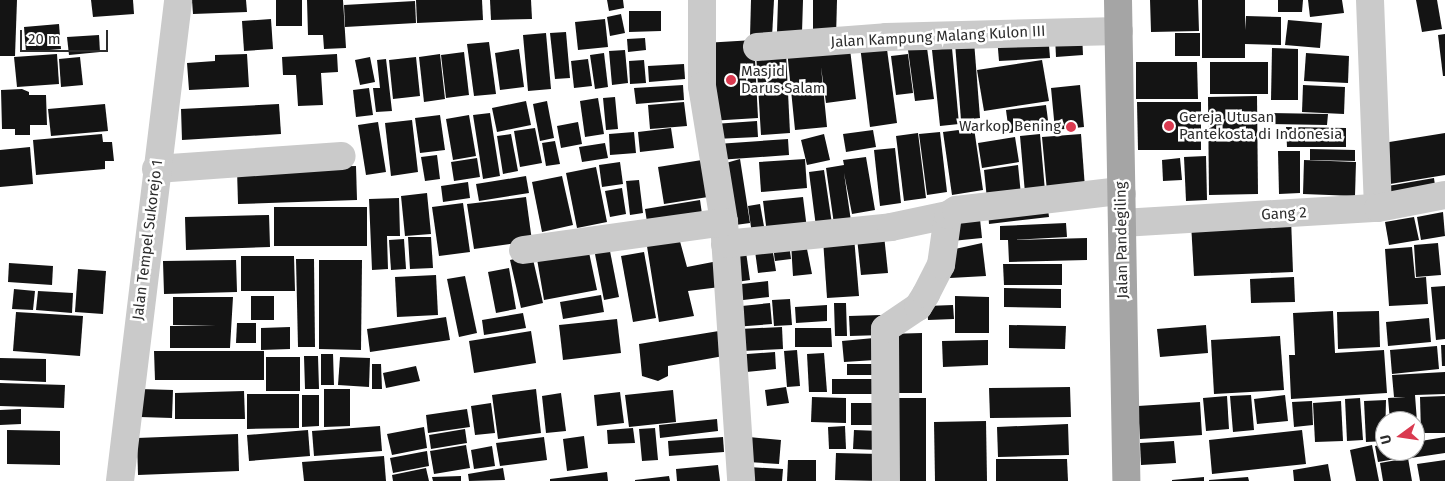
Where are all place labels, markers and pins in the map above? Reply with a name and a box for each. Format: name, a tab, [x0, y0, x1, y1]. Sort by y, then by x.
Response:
place label: Masjid Darus Salam	[741, 62, 826, 97]
marker: Masjid Darus Salam	[725, 74, 737, 86]
place label: Gereja Utusan Pantekosta di Indonesia	[1179, 108, 1342, 143]
place label: Warkop Bening	[959, 118, 1061, 136]
marker: Gereja Utusan Pantekosta di Indonesia	[1163, 120, 1175, 132]
marker: Warkop Bening	[1065, 121, 1077, 133]

